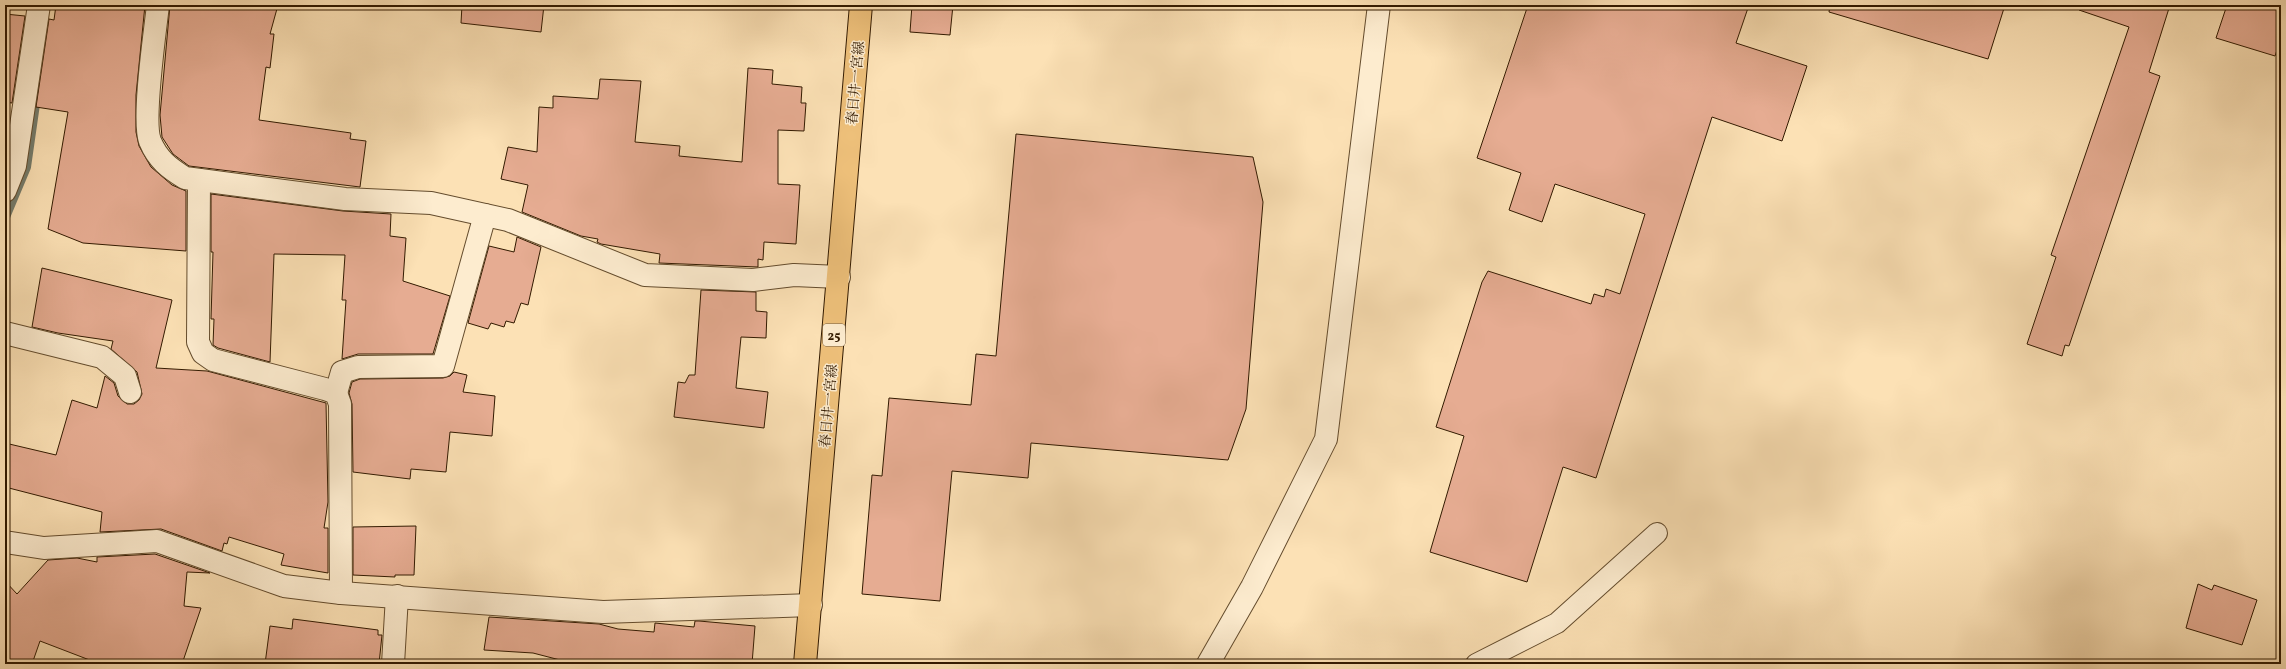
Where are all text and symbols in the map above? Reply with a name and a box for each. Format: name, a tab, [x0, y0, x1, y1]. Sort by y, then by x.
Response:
street label: 春日井一宮線	[843, 40, 870, 126]
road number: 25	[823, 324, 845, 346]
street label: 春日井一宮線	[816, 363, 843, 449]

